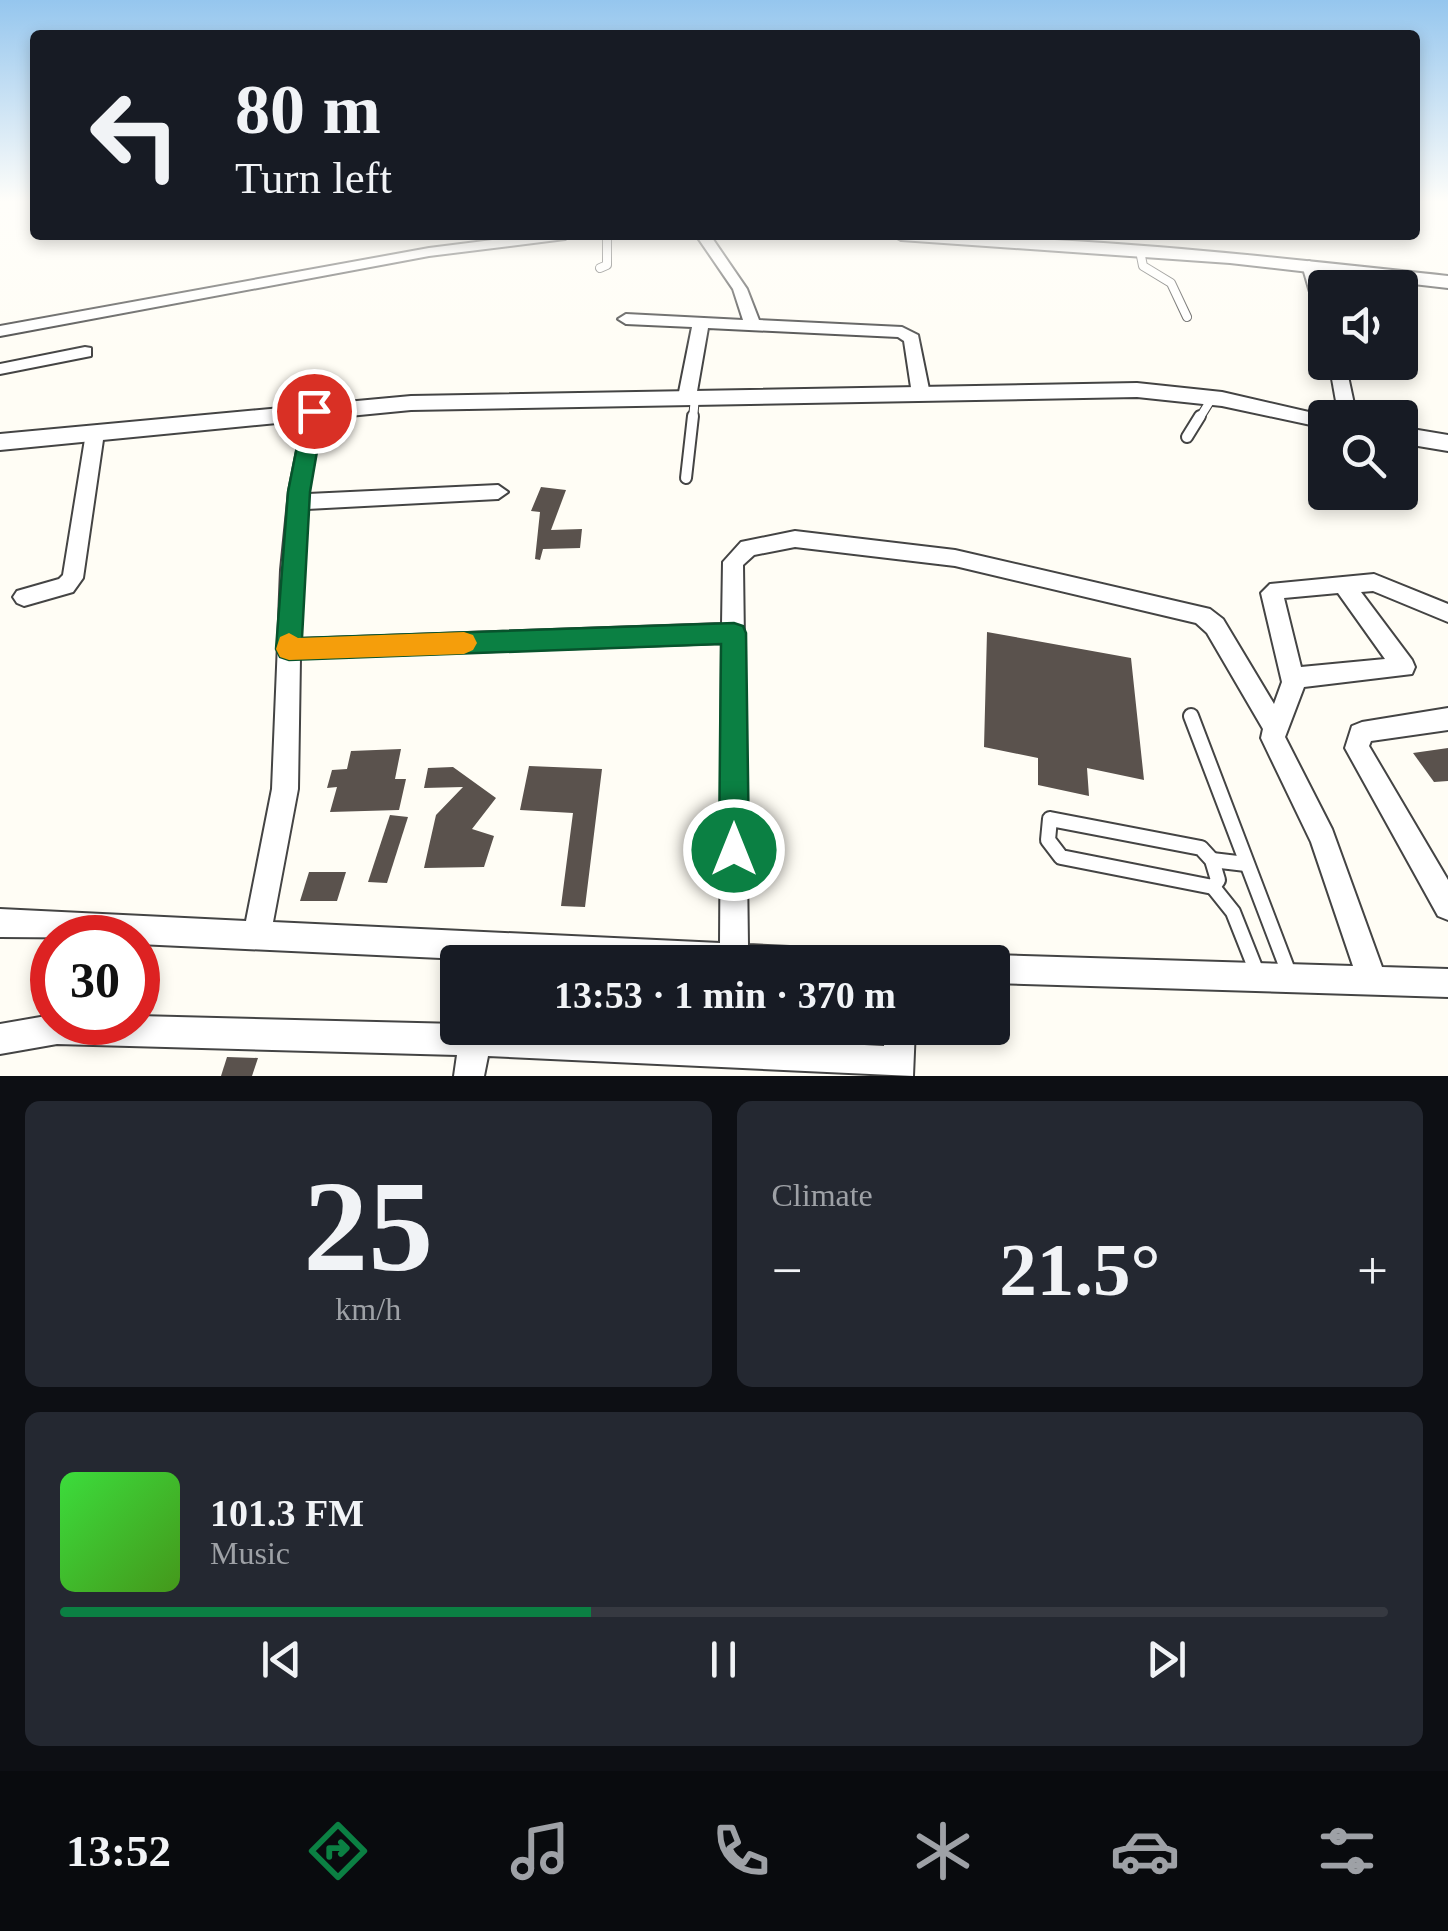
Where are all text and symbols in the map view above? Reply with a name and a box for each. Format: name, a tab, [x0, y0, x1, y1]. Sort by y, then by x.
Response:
icon: left	[70, 70, 200, 200]
text: 80 m	[235, 71, 381, 148]
text: Turn left	[235, 153, 392, 203]
map controls	[1308, 270, 1418, 510]
button: sound	[1308, 270, 1418, 380]
pin	[272, 369, 357, 454]
icon: arrive	[287, 384, 342, 439]
button: search	[1308, 400, 1418, 510]
position arrow	[682, 798, 786, 902]
speed limit sign: 30	[30, 915, 160, 1045]
text: 13:53 · 1 min · 370 m	[554, 974, 896, 1016]
text: 25	[303, 1154, 433, 1298]
text: Climate	[772, 1177, 873, 1213]
text: 21.5°	[999, 1228, 1160, 1311]
text: −	[772, 1240, 803, 1301]
text: +	[1357, 1240, 1388, 1301]
text: km/h	[335, 1291, 401, 1327]
text: 101.3 FM	[210, 1492, 364, 1534]
text: Music	[210, 1535, 290, 1571]
icon: previous	[254, 1632, 309, 1687]
icon: pause	[696, 1632, 751, 1687]
icon: next	[1139, 1632, 1194, 1687]
icon: directions	[303, 1816, 373, 1886]
icon: music	[505, 1816, 575, 1886]
icon: phone	[706, 1816, 776, 1886]
icon: climate	[908, 1816, 978, 1886]
icon: car	[1110, 1816, 1180, 1886]
icon: filters	[1312, 1816, 1382, 1886]
text: 13:52	[66, 1826, 171, 1876]

